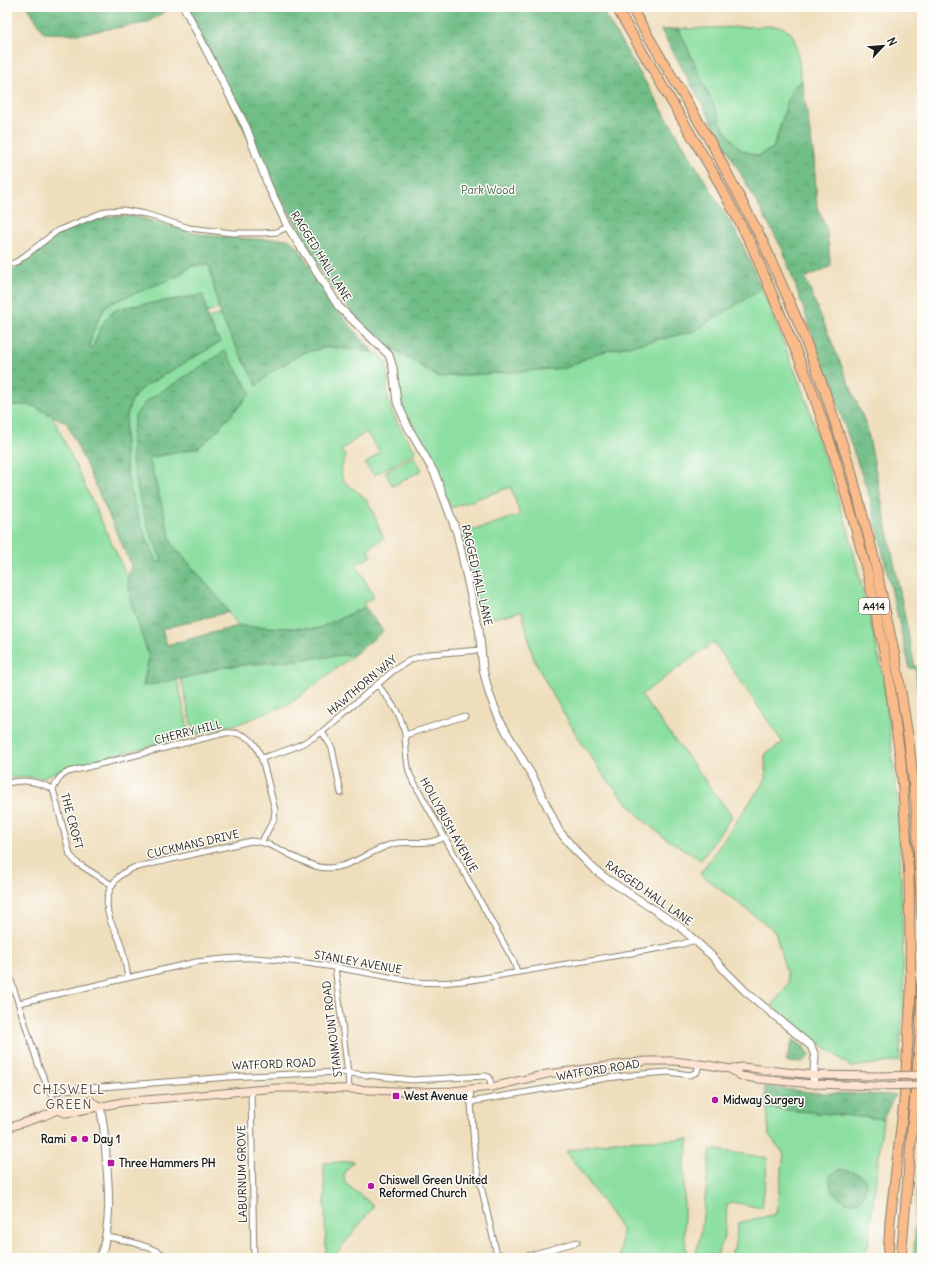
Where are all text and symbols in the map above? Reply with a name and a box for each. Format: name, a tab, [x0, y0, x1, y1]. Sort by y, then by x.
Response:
north arrow	[863, 26, 903, 66]
text: N	[884, 35, 900, 48]
park label: Park Wood	[461, 183, 515, 197]
street label: RAGGED HALL LANE	[288, 208, 354, 304]
street label: RAGGED HALL LANE	[459, 523, 495, 627]
road number: A414	[859, 598, 889, 614]
street label: HAWTHORN WAY	[324, 652, 400, 718]
street label: CHERRY HILL	[153, 717, 223, 747]
street label: HOLLYBUSH AVENUE	[417, 775, 481, 875]
street label: THE CROFT	[58, 791, 86, 851]
street label: CUCKMANS DRIVE	[146, 827, 240, 861]
street label: RAGGED HALL LANE	[603, 858, 695, 928]
street label: STANLEY AVENUE	[313, 947, 403, 977]
street label: STANMOUNT ROAD	[319, 980, 345, 1078]
street label: WATFORD ROAD	[232, 1056, 317, 1072]
street label: WATFORD ROAD	[555, 1056, 641, 1084]
district label: CHISWELL GREEN	[33, 1081, 105, 1113]
place label: West Avenue	[404, 1089, 468, 1103]
marker: West Avenue	[391, 1091, 401, 1101]
place label: Midway Surgery	[723, 1093, 804, 1108]
marker: Midway Surgery	[710, 1095, 720, 1105]
street label: LABURNUM GROVE	[234, 1125, 250, 1223]
place label: Rami	[41, 1132, 66, 1146]
place label: Day 1	[93, 1132, 120, 1147]
marker: Rami	[69, 1134, 79, 1144]
marker: Day 1	[80, 1134, 90, 1144]
place label: Three Hammers PH	[119, 1156, 216, 1170]
marker: Three Hammers PH	[106, 1158, 116, 1168]
place label: Chiswell Green United Reformed Church	[379, 1173, 488, 1200]
marker: Chiswell Green United Reformed Church	[366, 1181, 376, 1191]

